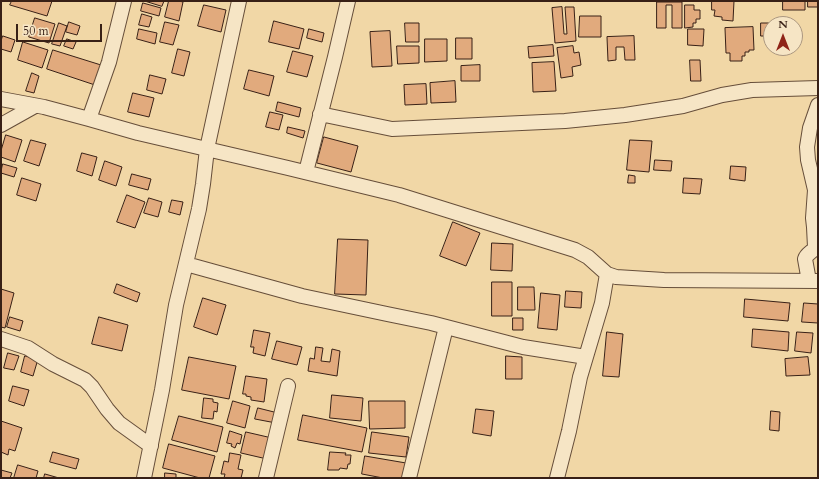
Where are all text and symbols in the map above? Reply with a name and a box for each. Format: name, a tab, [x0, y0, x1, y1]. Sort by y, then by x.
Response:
scale bar	[18, 16, 104, 42]
north arrow	[763, 16, 803, 56]
text: N	[778, 17, 788, 32]
text: 50 m	[23, 23, 49, 39]

